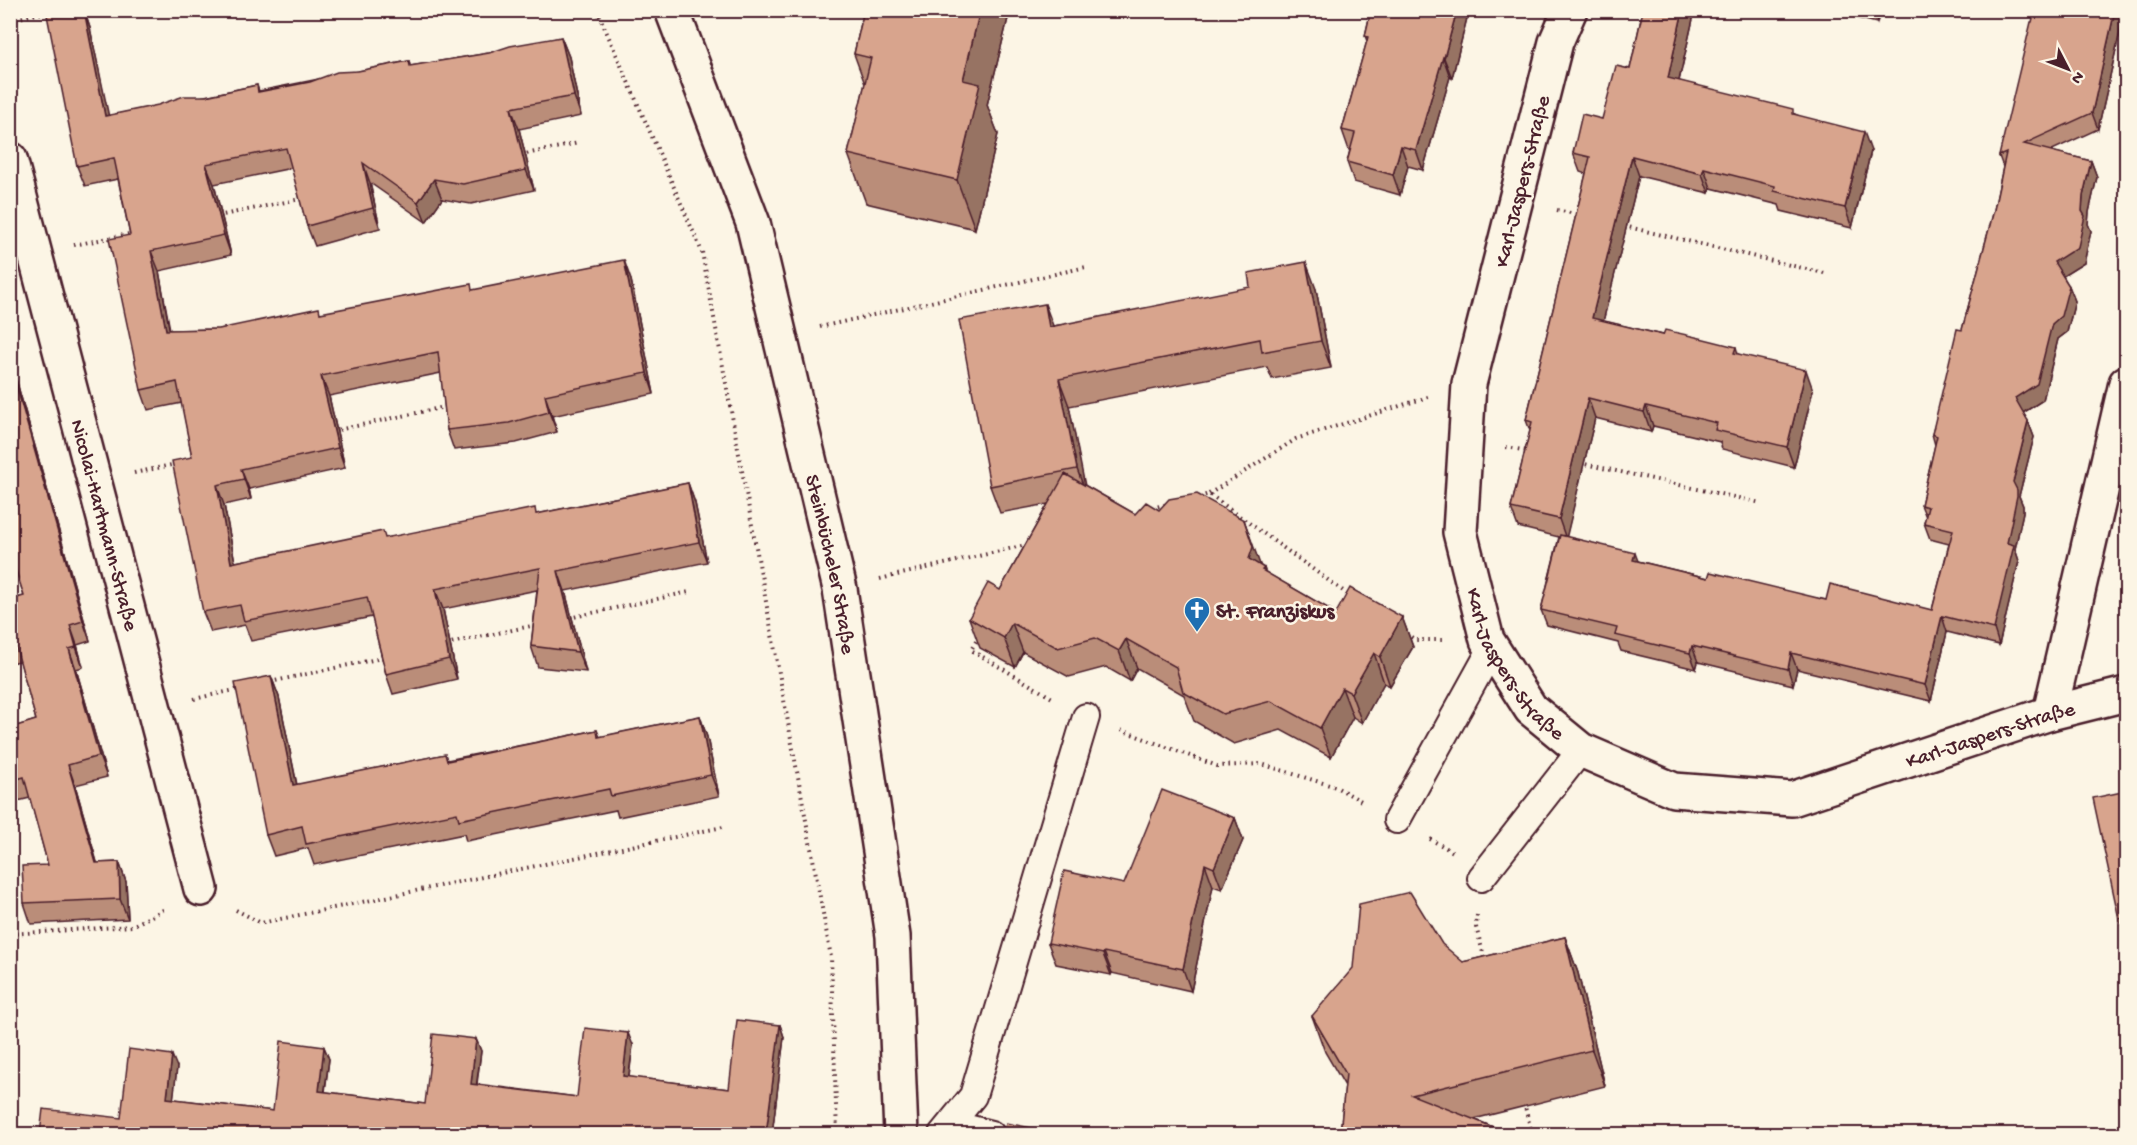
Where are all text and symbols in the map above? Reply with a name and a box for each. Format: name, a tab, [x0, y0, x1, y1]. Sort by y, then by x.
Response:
north arrow	[2038, 39, 2098, 99]
text: N	[2066, 66, 2087, 87]
street label: Karl-Jaspers-Straße	[1491, 92, 1558, 270]
street label: Nicolai-Hartmann-Straße	[63, 417, 142, 635]
street label: Steinbücheler Straße	[797, 473, 859, 657]
street label: Karl-Jaspers-Straße	[1458, 586, 1569, 748]
church icon: St. Franziskus	[1182, 595, 1212, 633]
place label: St. Franziskus	[1216, 601, 1335, 626]
street label: Karl-Jaspers-Straße	[1903, 698, 2079, 776]

